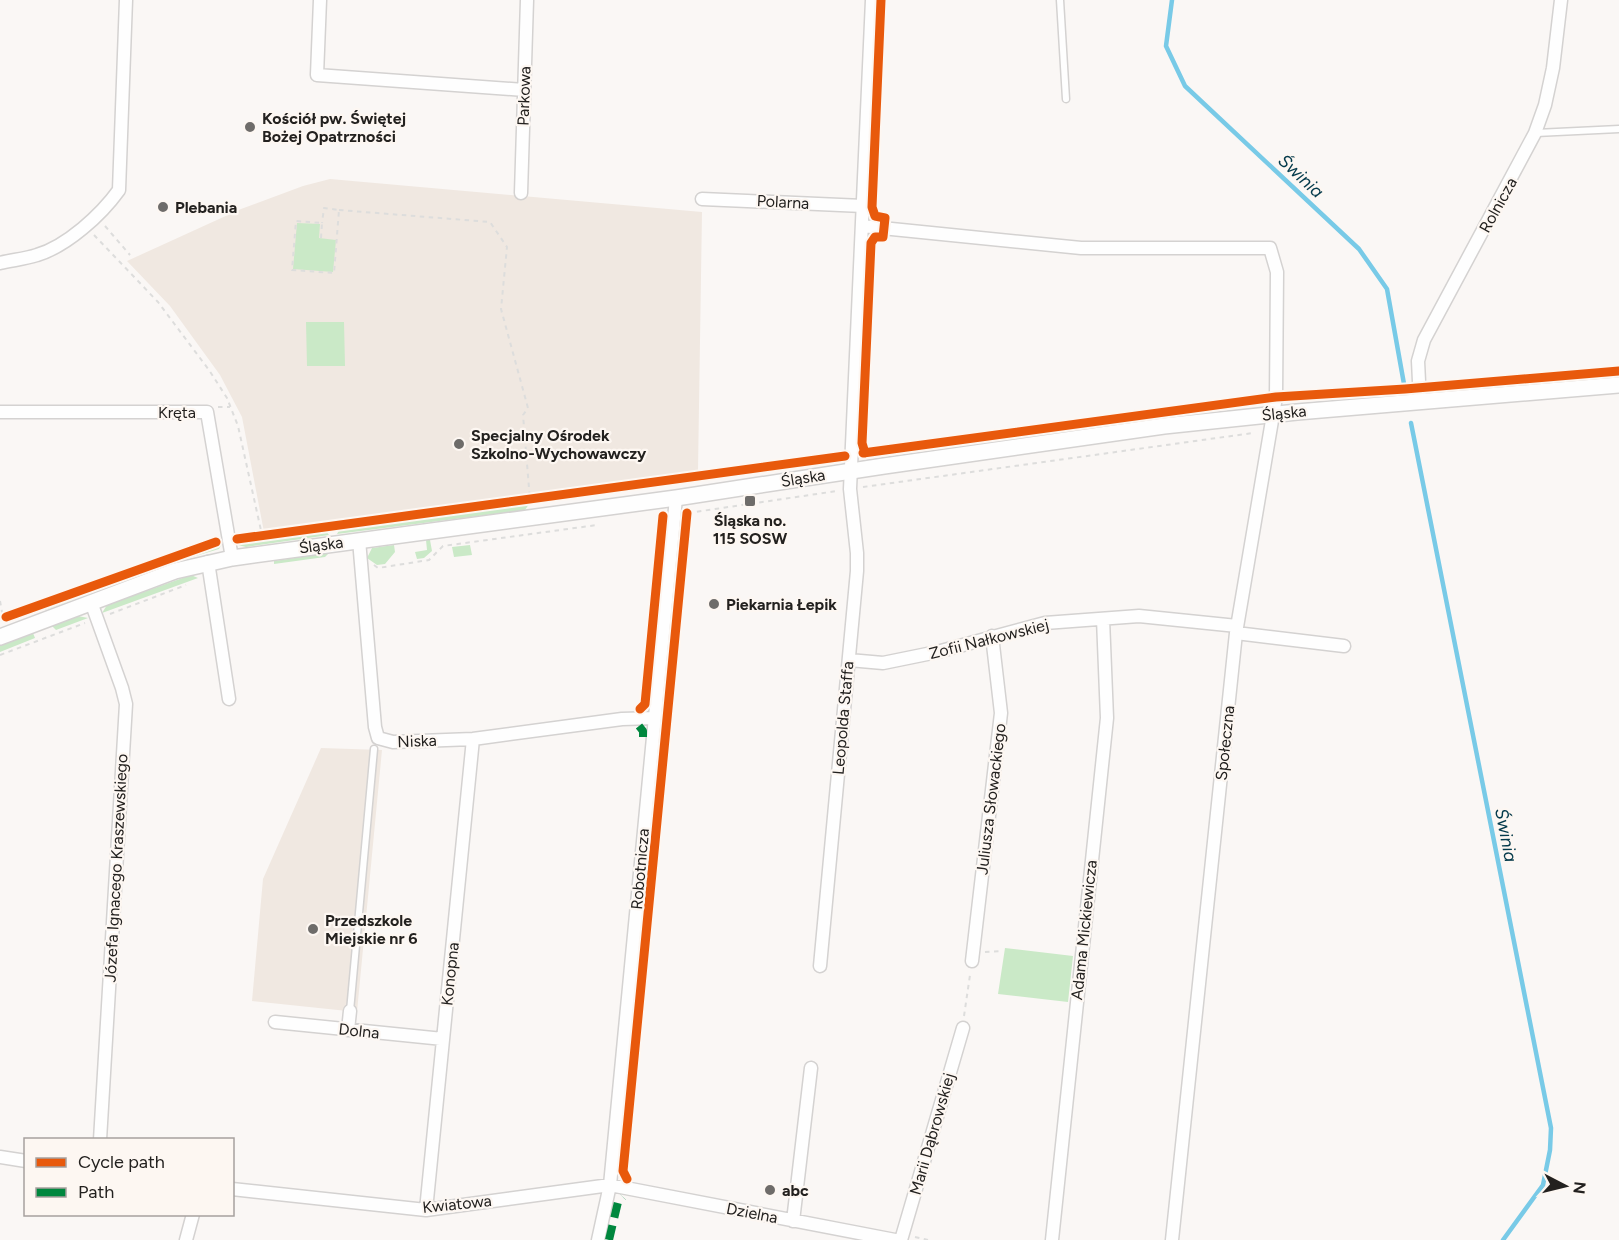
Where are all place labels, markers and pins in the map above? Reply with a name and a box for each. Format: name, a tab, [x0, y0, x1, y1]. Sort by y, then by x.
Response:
place label: Kościół pw. Świętej Bożej Opatrzności	[262, 109, 406, 146]
marker: Kościół pw. Świętej Bożej Opatrzności	[243, 120, 257, 134]
place label: Plebania	[175, 198, 237, 217]
marker: Plebania	[156, 200, 170, 214]
place label: Specjalny Ośrodek Szkolno-Wychowawczy	[471, 426, 647, 463]
marker: Specjalny Ośrodek Szkolno-Wychowawczy	[452, 437, 466, 451]
marker: Śląska no. 115 SOSW	[743, 494, 757, 508]
place label: Śląska no. 115 SOSW	[713, 511, 787, 548]
place label: Piekarnia Łepik	[726, 595, 837, 614]
marker: Piekarnia Łepik	[707, 597, 721, 611]
place label: Przedszkole Miejskie nr 6	[325, 911, 418, 948]
marker: Przedszkole Miejskie nr 6	[306, 922, 320, 936]
place label: abc	[782, 1181, 809, 1200]
marker: abc	[763, 1183, 777, 1197]

